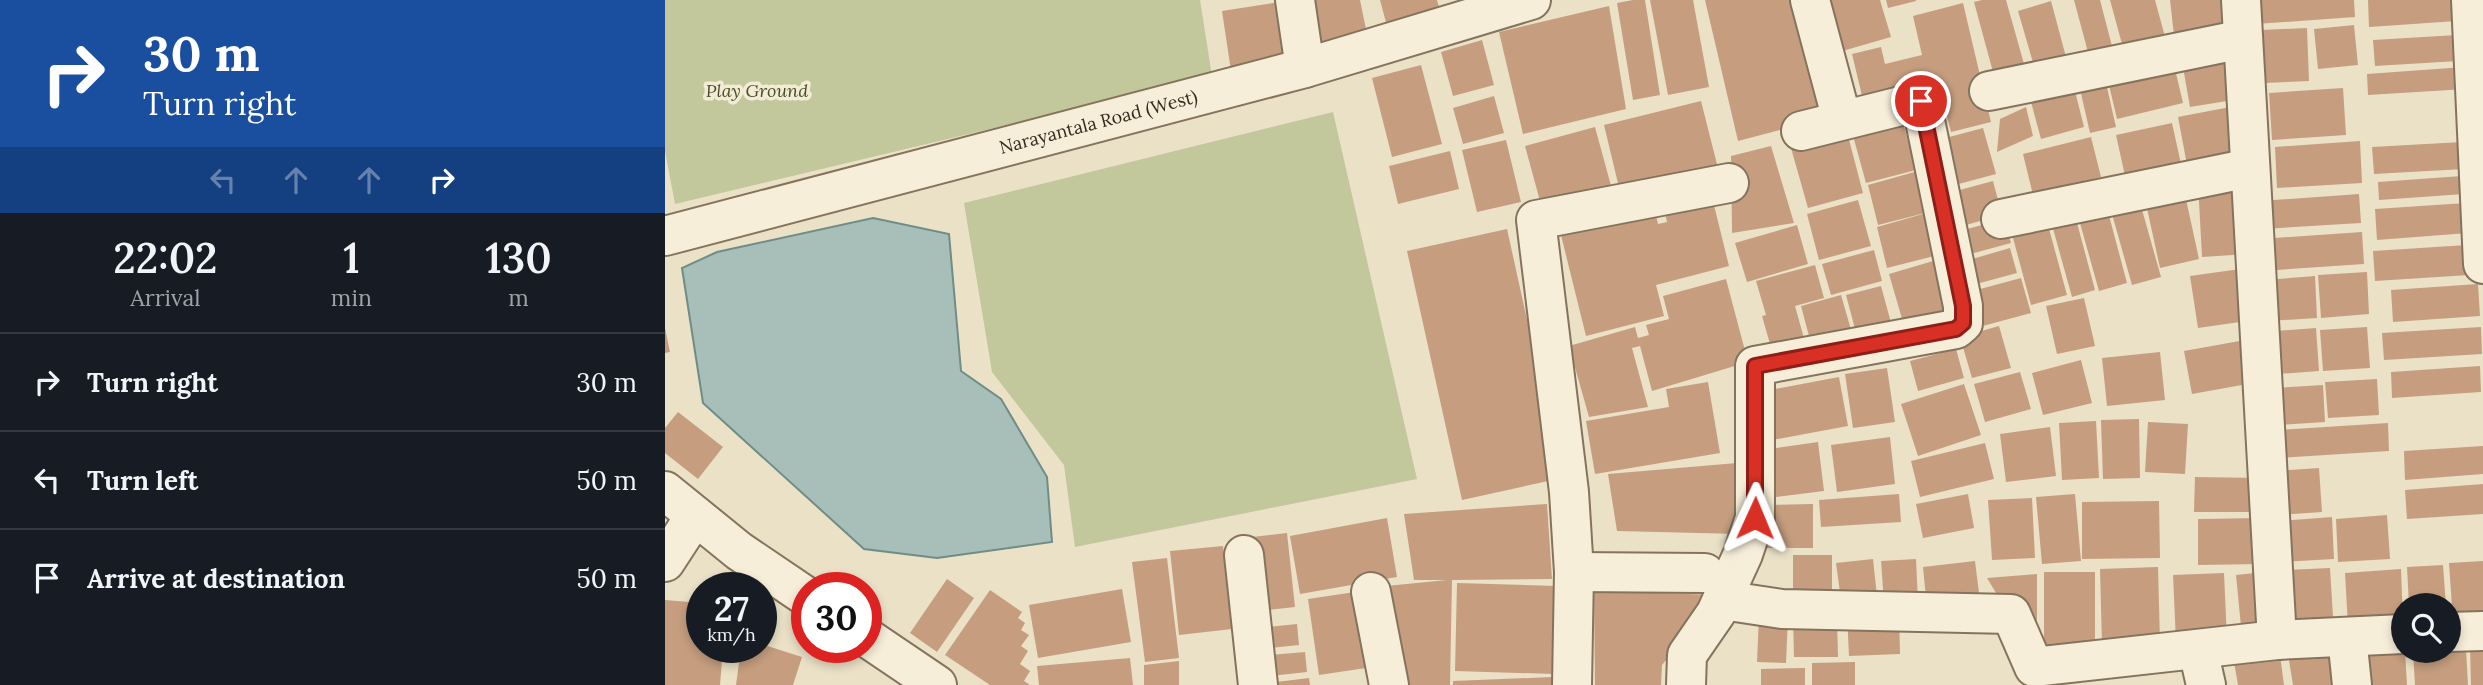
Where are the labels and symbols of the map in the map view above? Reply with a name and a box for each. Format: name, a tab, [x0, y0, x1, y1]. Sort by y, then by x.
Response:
pin	[1891, 71, 1951, 131]
park label: Play Ground	[706, 79, 808, 102]
street label: Narayantala Road (West)	[997, 85, 1200, 159]
position arrow	[1718, 481, 1792, 555]
speed limit sign: 30	[791, 572, 882, 663]

